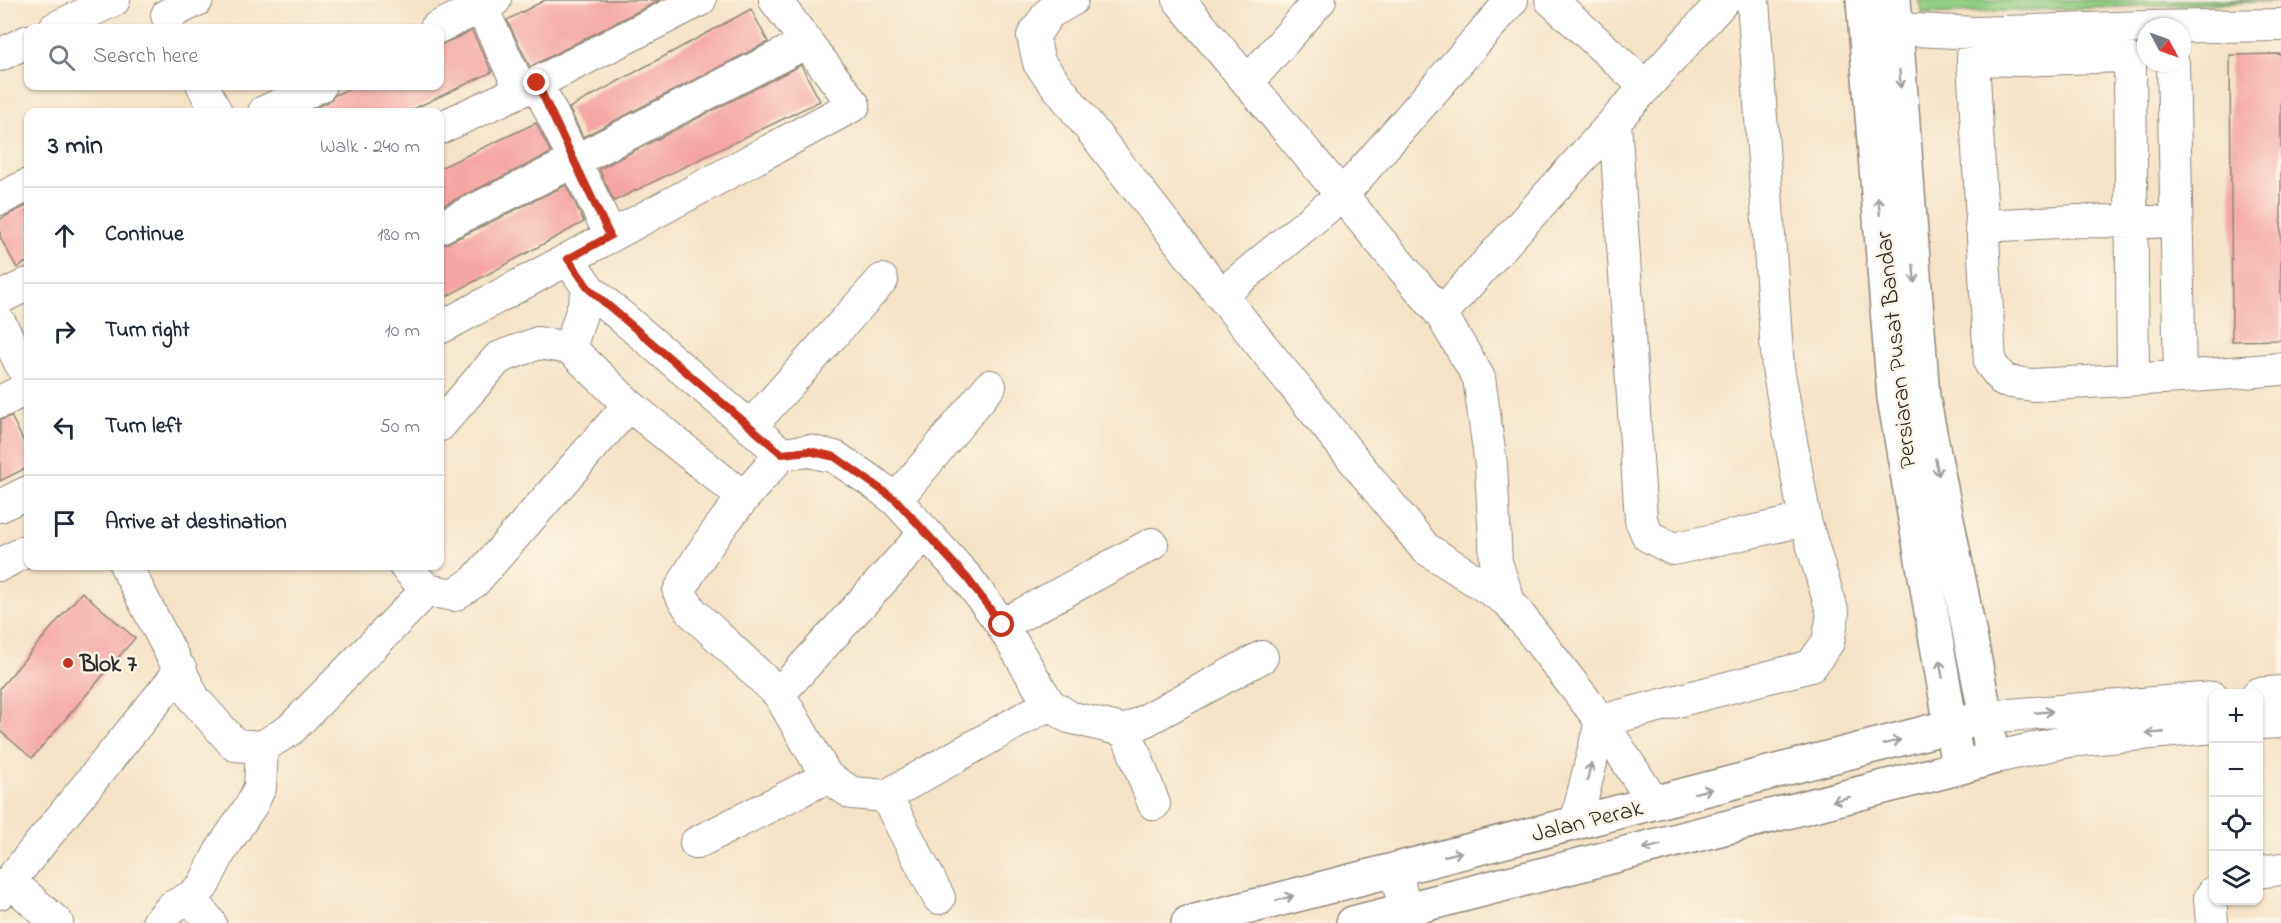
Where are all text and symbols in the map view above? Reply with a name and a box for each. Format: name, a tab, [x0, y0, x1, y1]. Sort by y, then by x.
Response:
north arrow	[2137, 18, 2191, 72]
search box	[24, 24, 444, 90]
icon: search	[45, 41, 78, 74]
text: Search here	[93, 41, 198, 73]
route end	[523, 69, 549, 95]
one-way arrow	[1895, 69, 1906, 89]
text: 3 min	[48, 128, 103, 166]
text: Walk · 240 m	[320, 133, 420, 162]
one-way arrow	[1874, 197, 1885, 217]
icon: ahead	[48, 219, 81, 252]
text: Continue	[105, 219, 184, 251]
text: 180 m	[377, 221, 420, 250]
street label: Persiaran Pusat Bandar	[1868, 229, 1927, 470]
one-way arrow	[1909, 263, 1920, 283]
icon: right	[48, 315, 81, 348]
text: Turn right	[105, 315, 190, 347]
text: 10 m	[384, 317, 420, 346]
icon: left	[48, 411, 81, 444]
text: Turn left	[105, 411, 182, 443]
text: 50 m	[379, 413, 420, 442]
one-way arrow	[1932, 457, 1943, 476]
icon: arrive	[48, 507, 81, 540]
text: Arrive at destination	[105, 507, 287, 539]
route start	[988, 611, 1014, 637]
place label: Blok 7	[79, 648, 138, 683]
marker: Blok 7	[61, 656, 75, 670]
one-way arrow	[1936, 660, 1947, 680]
map controls	[2209, 689, 2263, 905]
button: +	[2209, 689, 2263, 743]
one-way arrow	[2034, 706, 2053, 717]
one-way arrow	[2146, 728, 2166, 739]
one-way arrow	[1882, 736, 1901, 748]
button: −	[2209, 743, 2263, 797]
one-way arrow	[1583, 762, 1595, 781]
one-way arrow	[1693, 784, 1712, 796]
street label: Jalan Perak	[1528, 792, 1647, 853]
one-way arrow	[1831, 793, 1850, 805]
button: locate	[2209, 797, 2263, 851]
one-way arrow	[1643, 842, 1662, 854]
one-way arrow	[1443, 848, 1462, 860]
button: layers	[2209, 851, 2263, 905]
one-way arrow	[1275, 891, 1294, 903]

